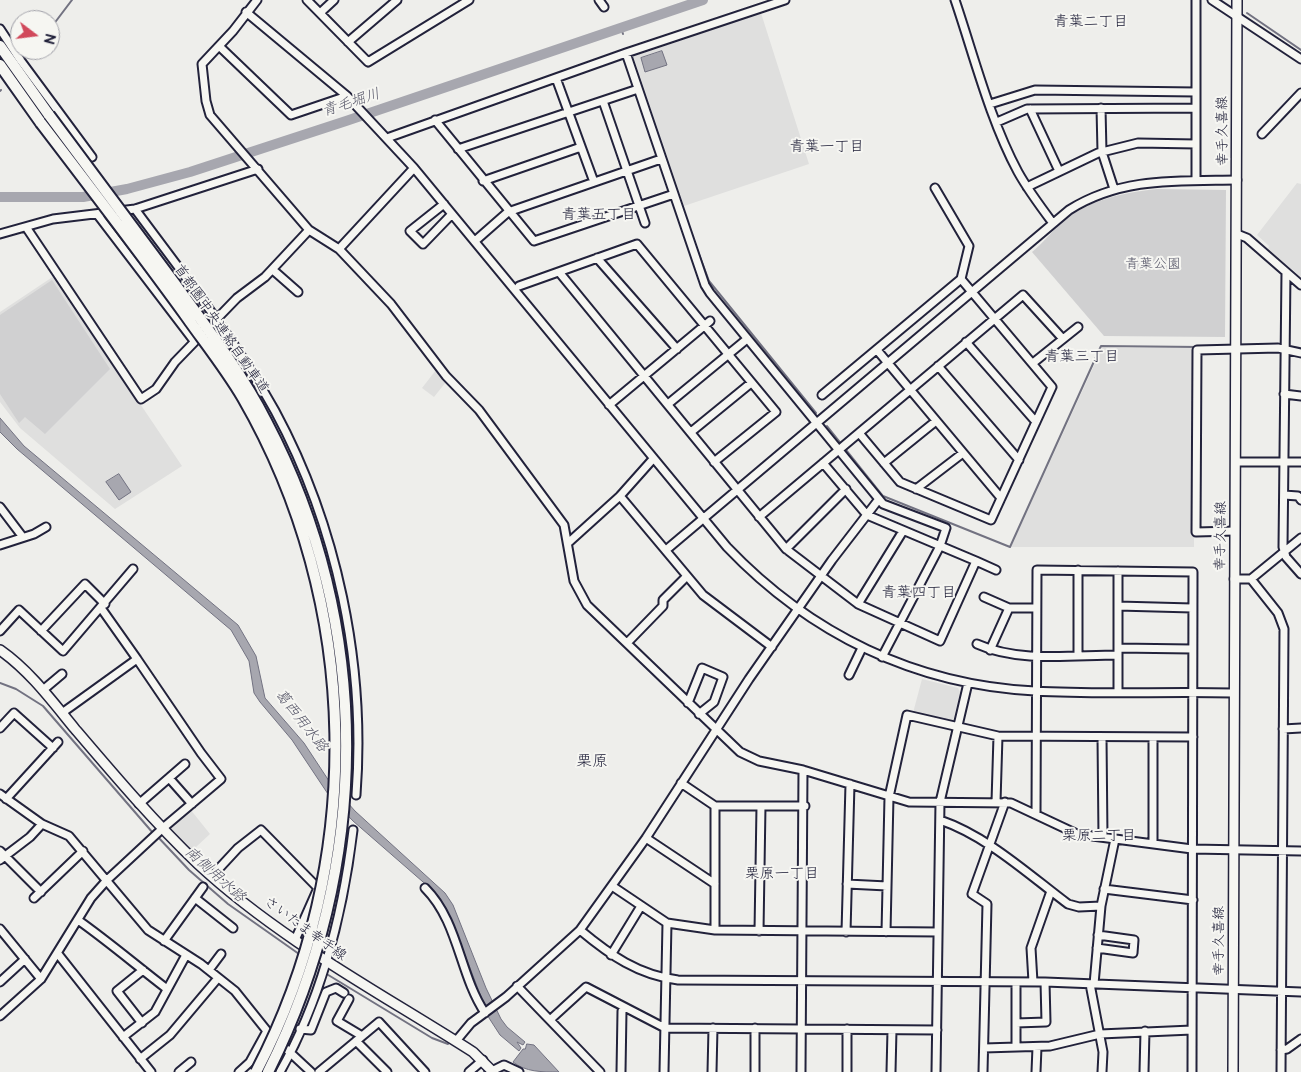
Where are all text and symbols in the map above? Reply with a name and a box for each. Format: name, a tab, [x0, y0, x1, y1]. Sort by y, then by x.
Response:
north arrow	[10, 10, 60, 60]
district label: 青葉二丁目	[1054, 13, 1128, 31]
text: N	[39, 31, 59, 46]
water label: 青毛堀川	[320, 85, 382, 121]
street label: 幸手久喜線	[1214, 96, 1232, 166]
district label: 青葉一丁目	[790, 138, 864, 156]
district label: 青葉五丁目	[562, 206, 636, 224]
park label: 青葉公園	[1125, 256, 1181, 272]
street label: 首都圏中央連絡自動車道	[170, 261, 272, 397]
district label: 青葉三丁目	[1045, 348, 1119, 366]
street label: 幸手久喜線	[1212, 501, 1230, 571]
district label: 青葉四丁目	[882, 584, 956, 602]
water label: 葛西用水路	[271, 686, 331, 756]
district label: 栗原	[576, 752, 608, 772]
district label: 栗原二丁目	[1062, 827, 1136, 845]
water label: 南側用水路	[181, 843, 249, 907]
district label: 栗原一丁目	[745, 865, 819, 883]
street label: さいたま幸手線	[260, 893, 350, 965]
street label: 幸手久喜線	[1211, 906, 1227, 976]

